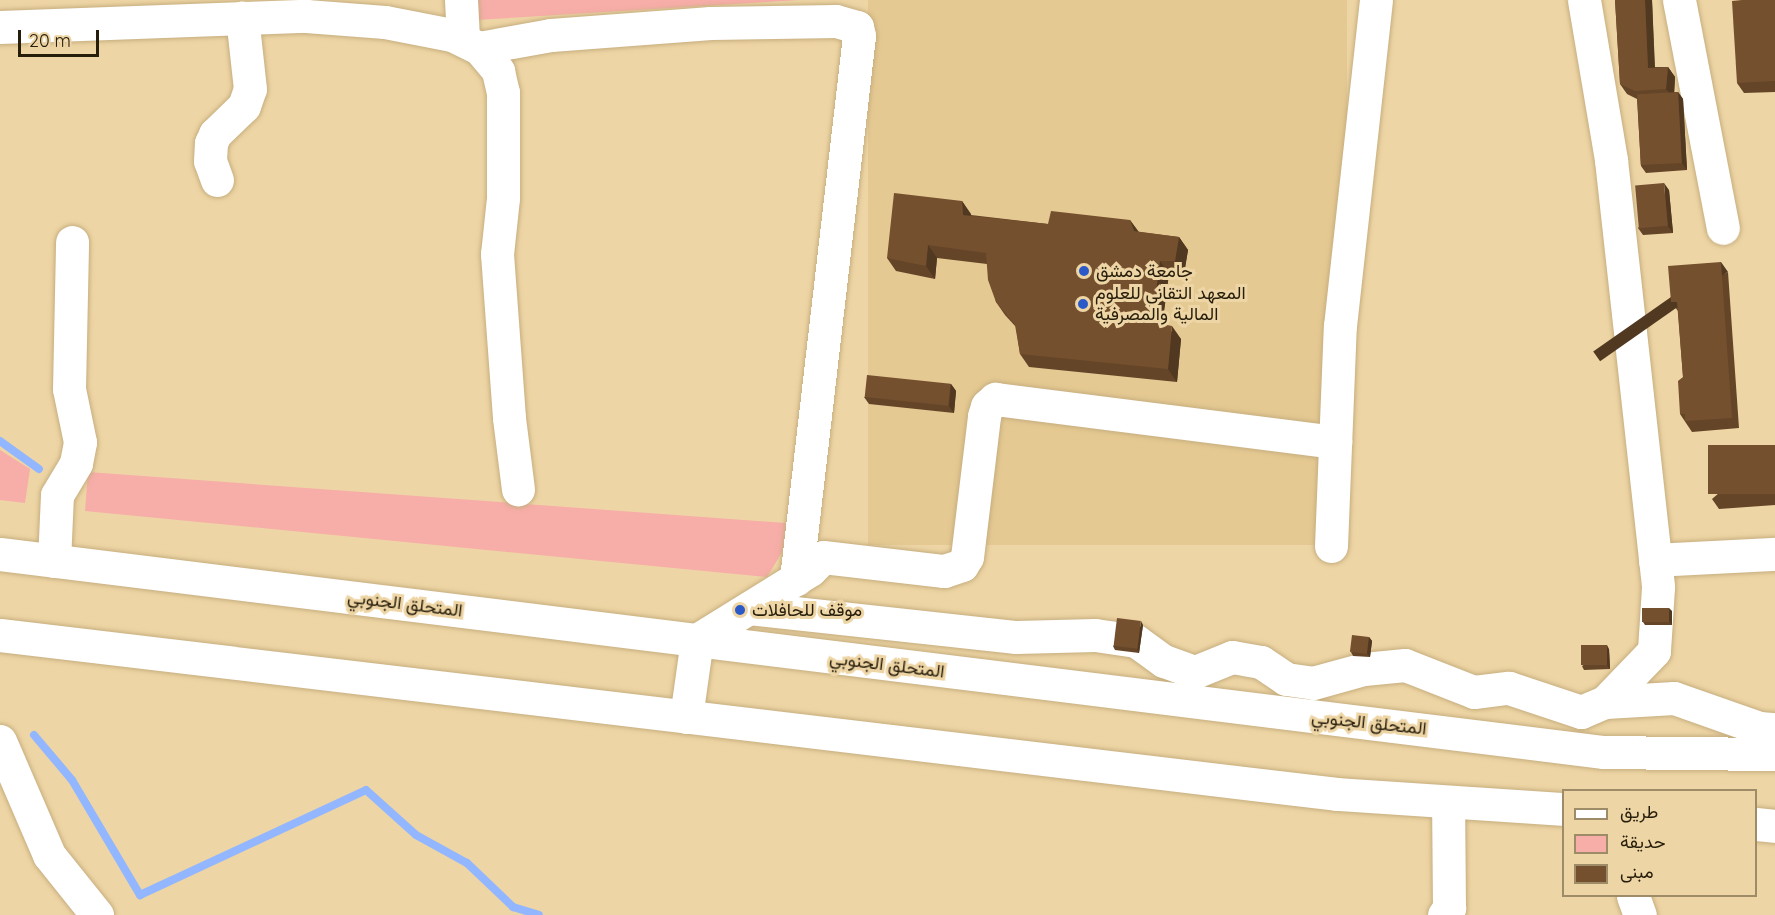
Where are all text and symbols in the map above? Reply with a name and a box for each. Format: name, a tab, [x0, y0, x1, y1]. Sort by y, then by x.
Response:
scale bar	[21, 18, 102, 56]
text: 20 m	[29, 29, 71, 52]
place label: جامعة دمشق	[1096, 260, 1193, 282]
marker: جامعة دمشق	[1077, 264, 1091, 278]
place label: المعهد التقاني للعلوم المالية والمصرفية	[1095, 283, 1246, 326]
marker: المعهد التقاني للعلوم المالية والمصرفية	[1076, 297, 1090, 311]
street label: المتحلق الجنوبي	[346, 586, 464, 622]
place label: موقف للحافلات	[752, 599, 862, 621]
marker: موقف للحافلات	[733, 603, 747, 617]
street label: المتحلق الجنوبي	[828, 647, 946, 683]
street label: المتحلق الجنوبي	[1310, 706, 1428, 740]
legend	[1562, 789, 1757, 897]
text: طريق	[1620, 800, 1658, 823]
text: حديقة	[1620, 830, 1666, 853]
text: مبنى	[1620, 860, 1654, 883]

